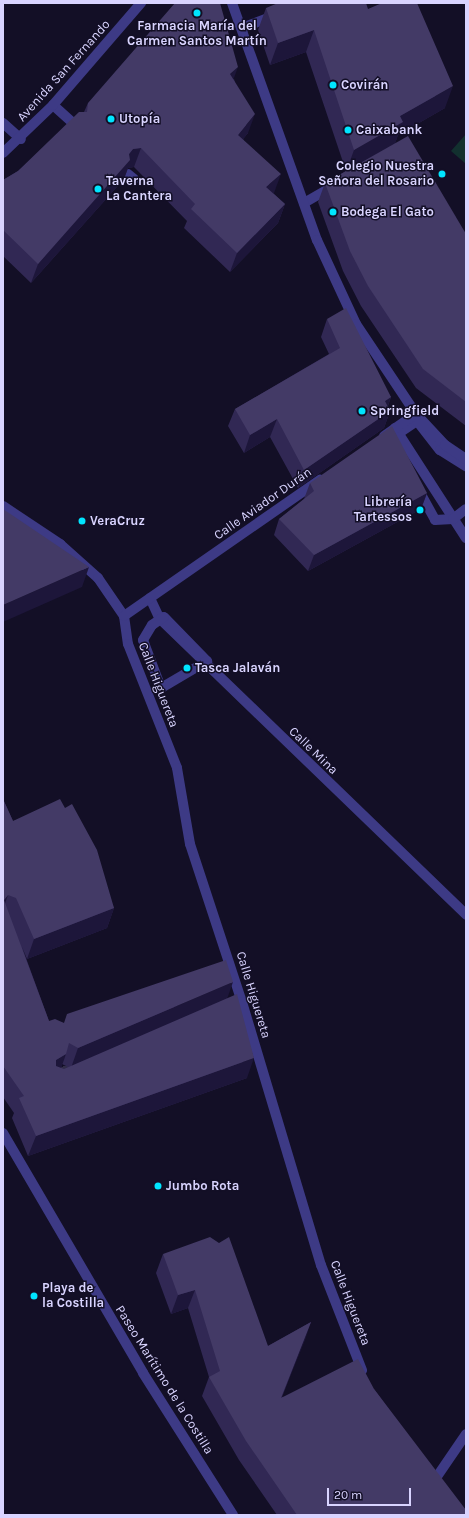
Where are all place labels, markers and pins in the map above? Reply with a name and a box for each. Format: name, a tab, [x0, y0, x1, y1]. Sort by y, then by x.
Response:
marker: Farmacia María del Carmen Santos Martín	[192, 8, 202, 18]
place label: Farmacia María del Carmen Santos Martín	[127, 19, 267, 50]
place label: Covirán	[341, 77, 388, 93]
marker: Covirán	[328, 80, 338, 90]
place label: Utopía	[119, 111, 160, 127]
marker: Utopía	[106, 114, 116, 124]
place label: Caixabank	[356, 122, 422, 138]
marker: Caixabank	[343, 125, 353, 135]
place label: Colegio Nuestra Señora del Rosario	[318, 159, 434, 190]
marker: Colegio Nuestra Señora del Rosario	[437, 169, 447, 179]
place label: Taverna La Cantera	[106, 174, 172, 205]
marker: Taverna La Cantera	[93, 184, 103, 194]
place label: Bodega El Gato	[341, 204, 434, 220]
marker: Bodega El Gato	[328, 207, 338, 217]
place label: Springfield	[370, 403, 439, 419]
marker: Springfield	[357, 406, 367, 416]
place label: Librería Tartessos	[354, 495, 412, 526]
marker: Librería Tartessos	[415, 505, 425, 515]
place label: VeraCruz	[90, 513, 145, 529]
marker: VeraCruz	[77, 516, 87, 526]
place label: Tasca Jalaván	[195, 660, 280, 676]
marker: Tasca Jalaván	[182, 663, 192, 673]
place label: Jumbo Rota	[166, 1178, 239, 1194]
marker: Jumbo Rota	[153, 1181, 163, 1191]
place label: Playa de la Costilla	[42, 1281, 104, 1312]
marker: Playa de la Costilla	[29, 1291, 39, 1301]

